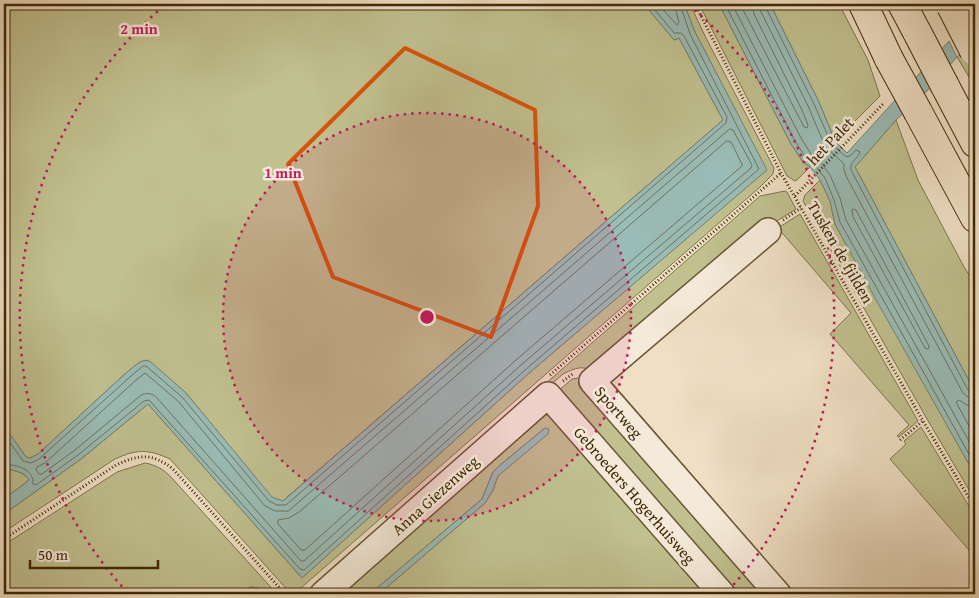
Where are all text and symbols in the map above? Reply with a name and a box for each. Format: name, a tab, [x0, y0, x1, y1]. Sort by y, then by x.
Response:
text: 2 min	[120, 18, 158, 39]
street label: het Palet	[801, 111, 860, 171]
text: 1 min	[264, 162, 302, 183]
street label: Tusken de fjilden	[802, 196, 880, 308]
centre of rings	[418, 308, 436, 326]
street label: Sportweg	[589, 380, 649, 444]
street label: Gebroeders Hogerhuisweg	[568, 421, 702, 569]
street label: Anna Giezenweg	[386, 449, 484, 541]
scale bar	[30, 538, 158, 570]
text: 50 m	[38, 544, 69, 565]

